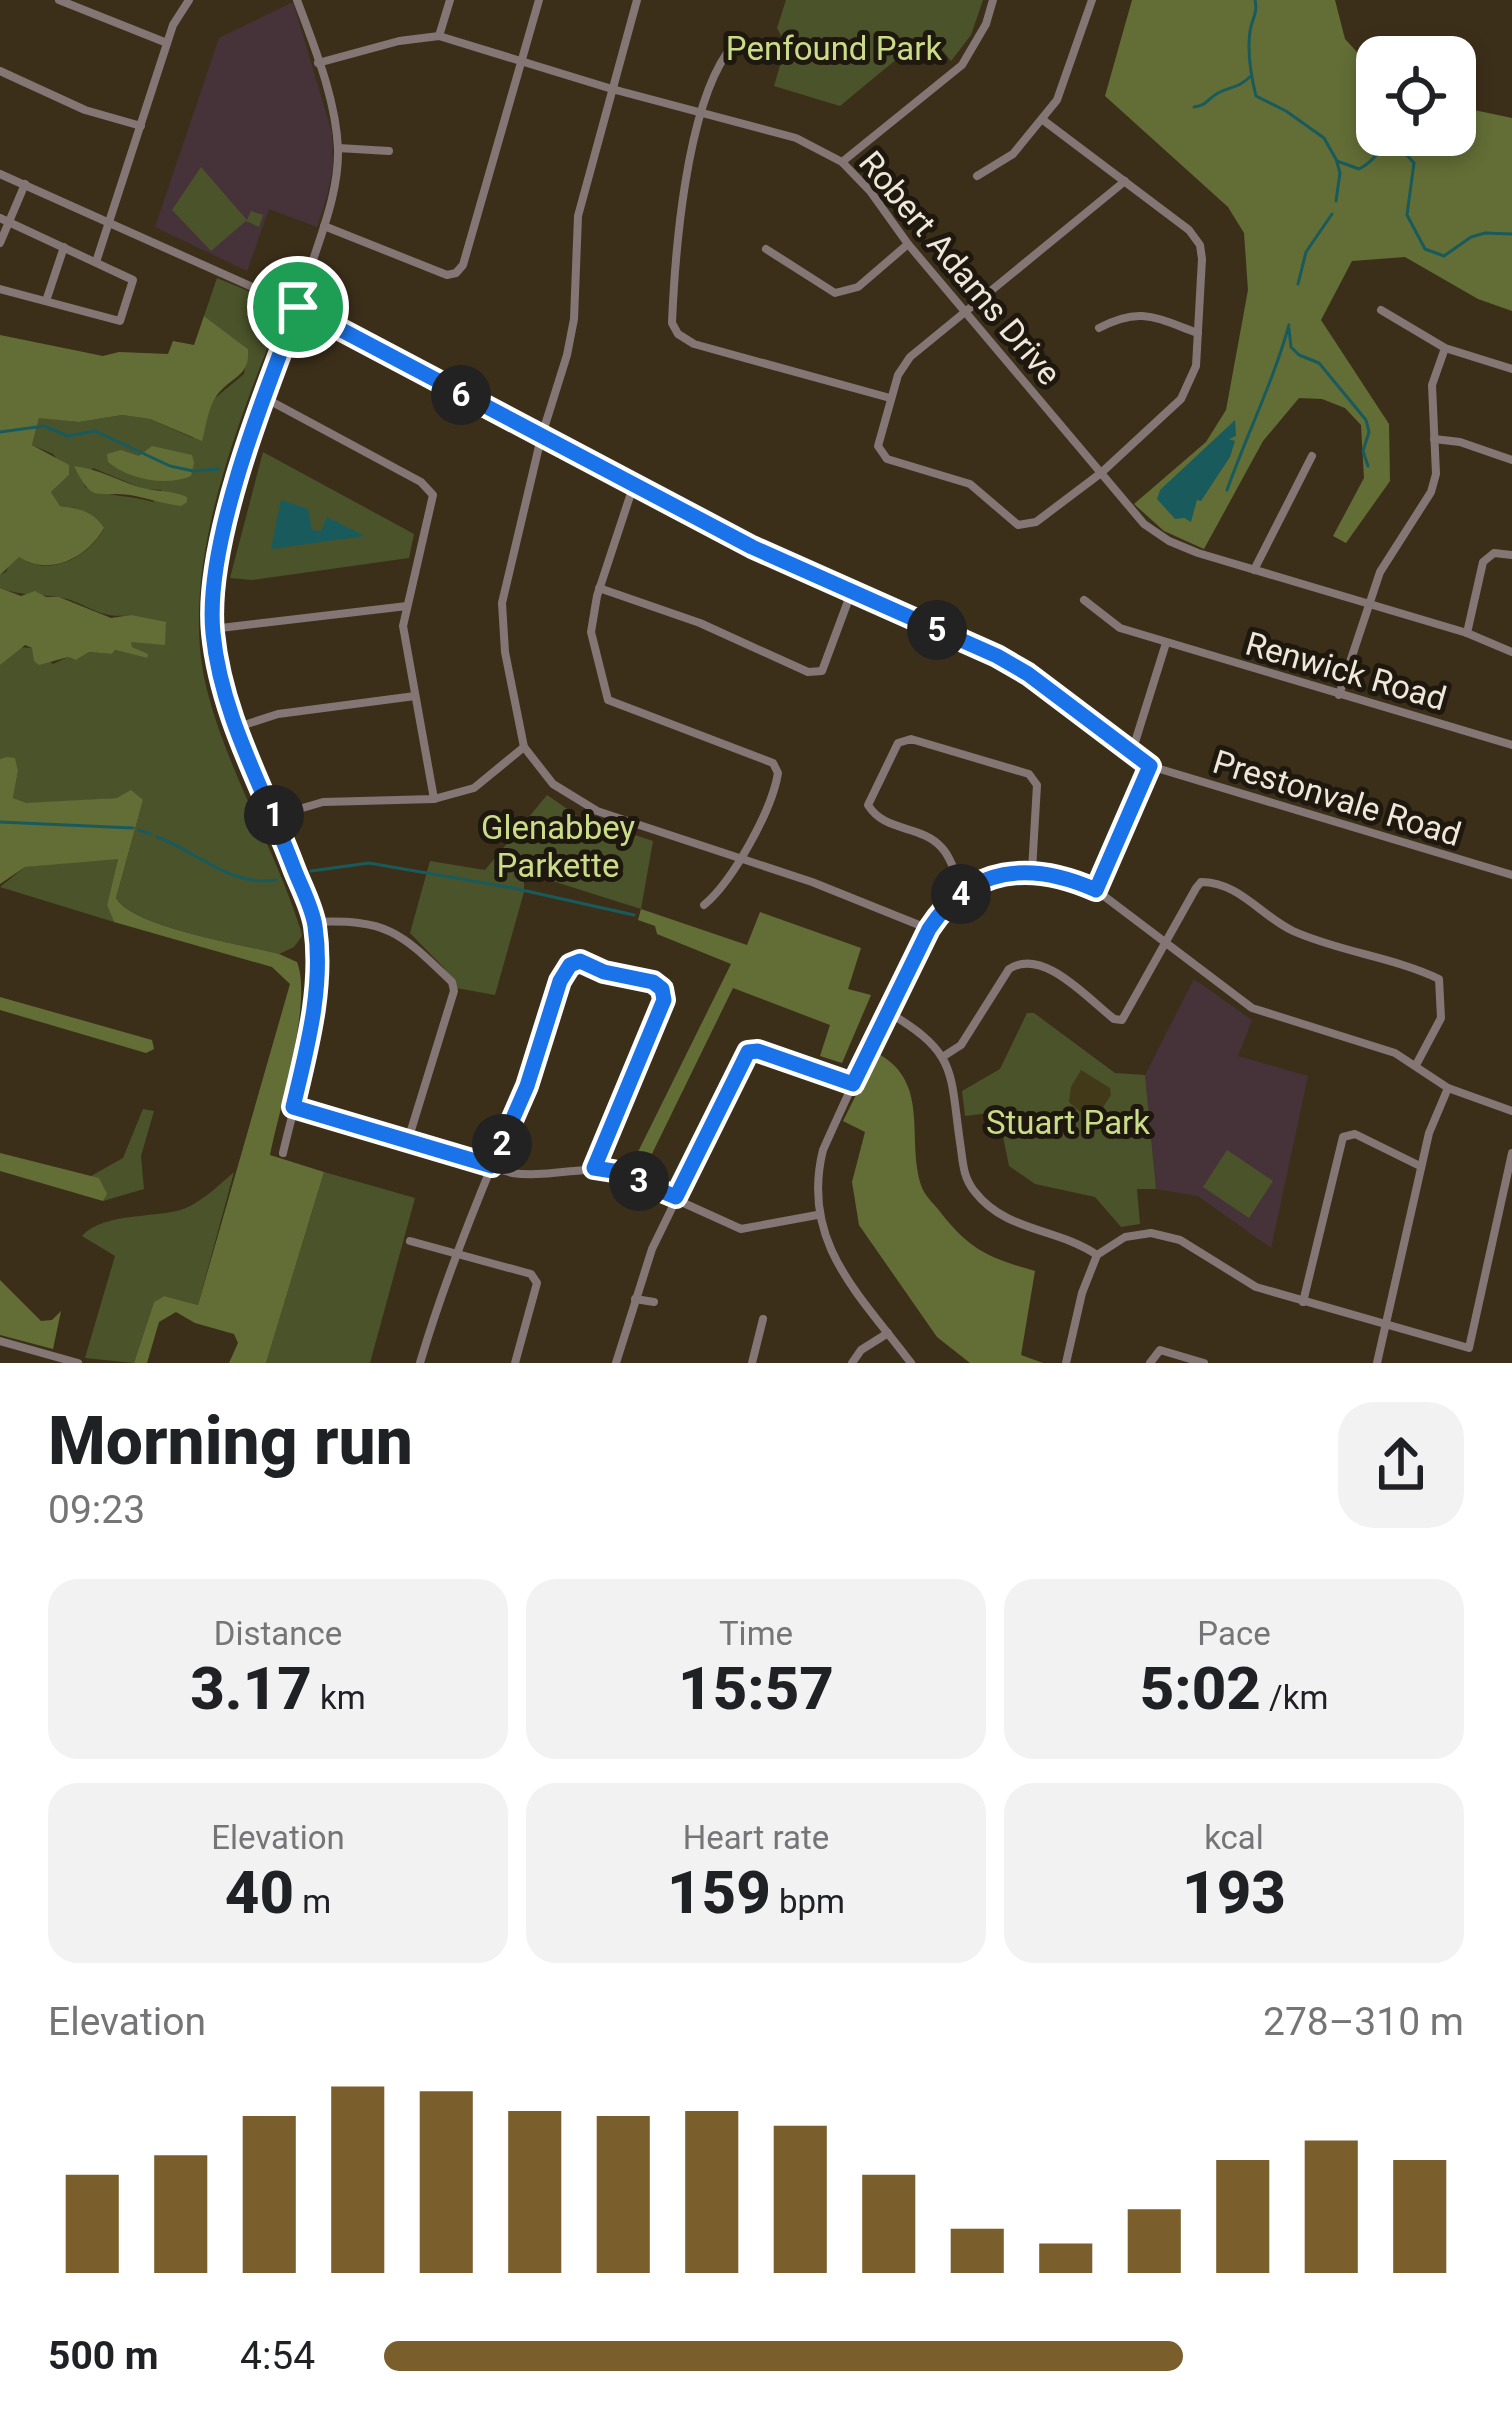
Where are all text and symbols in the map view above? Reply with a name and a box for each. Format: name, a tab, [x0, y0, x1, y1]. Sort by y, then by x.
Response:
park label: Penfound Park	[726, 29, 942, 68]
map controls	[1356, 36, 1476, 156]
button: locate	[1356, 36, 1476, 156]
street label: Robert Adams Drive	[851, 143, 1069, 393]
pin	[247, 256, 349, 358]
icon: arrive	[265, 274, 331, 340]
pin: 6	[431, 365, 491, 425]
text: 6	[452, 375, 470, 414]
pin: 5	[907, 600, 967, 660]
text: 5	[928, 610, 946, 649]
street label: Renwick Road	[1241, 624, 1451, 718]
street label: Prestonvale Road	[1208, 742, 1466, 854]
pin: 1	[244, 785, 304, 845]
text: 1	[265, 795, 283, 834]
park label: Glenabbey Parkette	[481, 808, 635, 885]
pin: 4	[931, 864, 991, 924]
text: 4	[952, 874, 970, 913]
park label: Stuart Park	[986, 1103, 1150, 1142]
pin: 2	[472, 1114, 532, 1174]
text: 2	[493, 1124, 511, 1163]
pin: 3	[609, 1151, 669, 1211]
text: 3	[630, 1161, 648, 1200]
button: share	[1338, 1402, 1464, 1528]
text: Morning run	[48, 1403, 413, 1480]
text: 09:23	[48, 1487, 145, 1533]
text: Distance	[214, 1614, 342, 1653]
text: Time	[719, 1614, 793, 1653]
text: Pace	[1197, 1614, 1271, 1653]
text: 3.17	[190, 1653, 312, 1724]
text: 15:57	[678, 1653, 834, 1724]
text: 5:02	[1140, 1653, 1261, 1724]
text: km	[312, 1678, 366, 1717]
text: /km	[1261, 1678, 1328, 1717]
text: Elevation	[211, 1818, 345, 1857]
text: Heart rate	[683, 1818, 829, 1857]
text: kcal	[1204, 1818, 1264, 1857]
text: 40	[225, 1857, 294, 1928]
text: 159	[667, 1857, 771, 1928]
text: 193	[1182, 1857, 1286, 1928]
text: m	[294, 1882, 331, 1921]
text: bpm	[771, 1882, 845, 1921]
text: Elevation	[48, 1999, 206, 2045]
text: 278–310 m	[1263, 1999, 1464, 2045]
text: 500 m	[48, 2333, 159, 2379]
text: 4:54	[240, 2333, 315, 2379]

